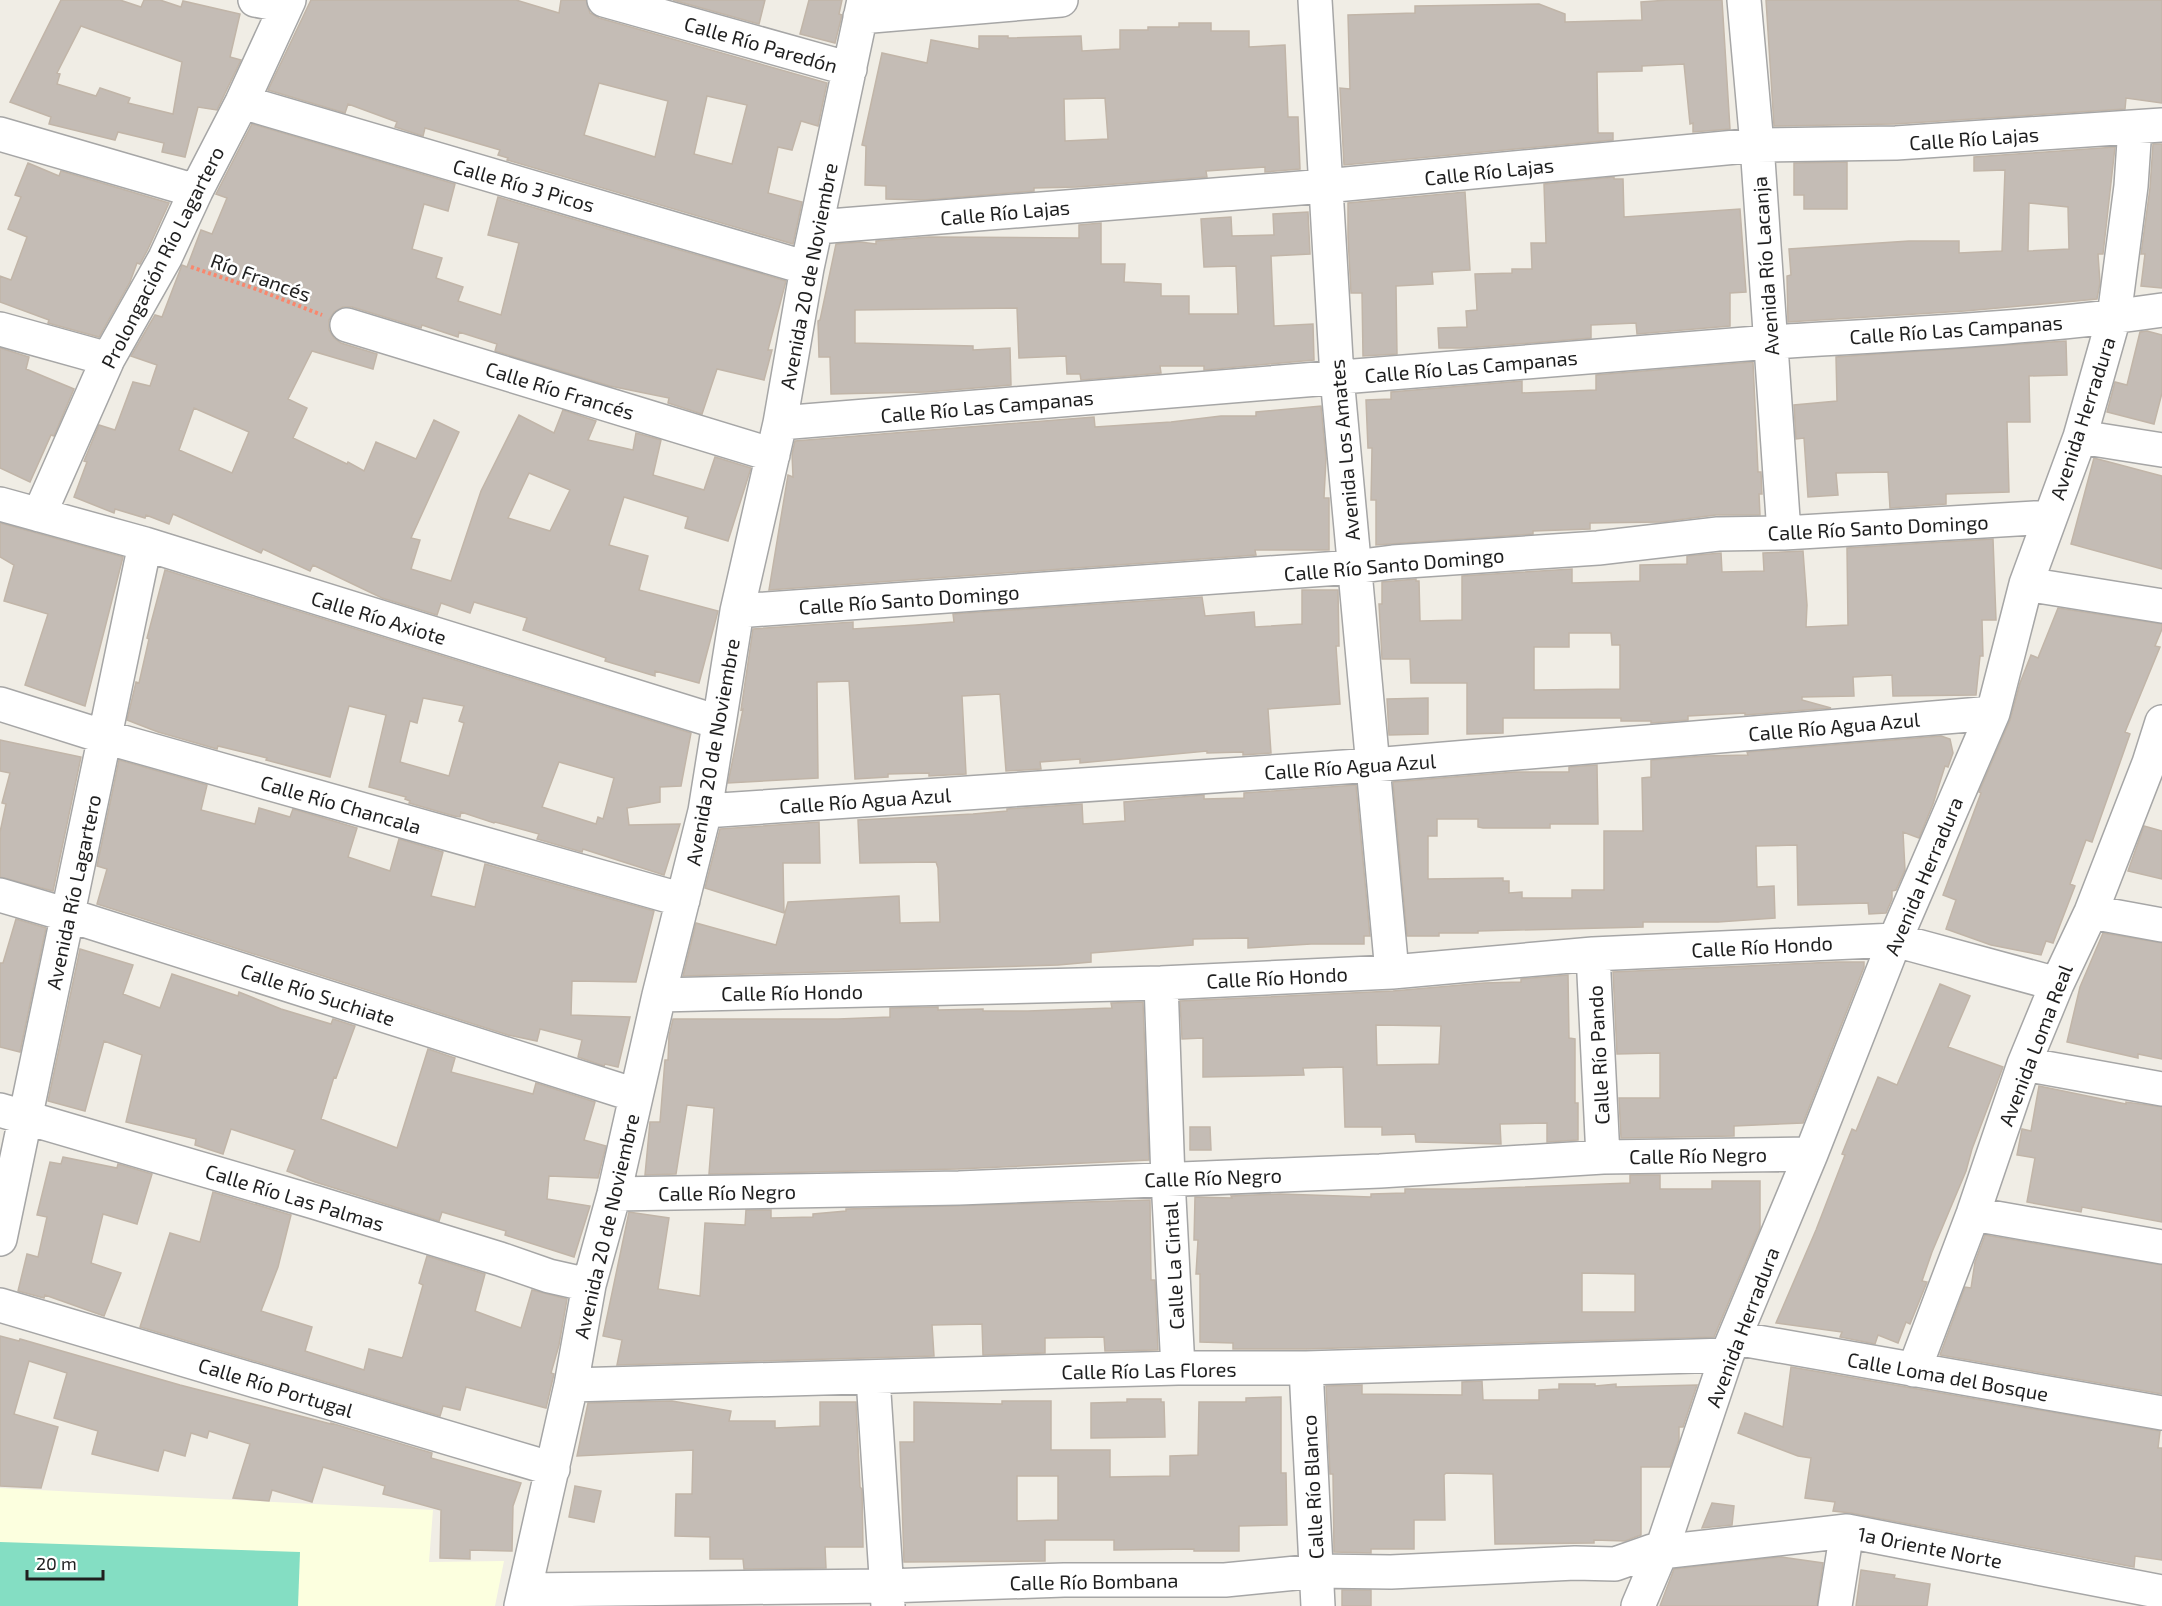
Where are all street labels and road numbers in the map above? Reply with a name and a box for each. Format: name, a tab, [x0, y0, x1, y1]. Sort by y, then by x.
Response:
street label: Calle Río Paredón	[682, 11, 840, 77]
street label: Calle Río Lajas	[1908, 121, 2040, 155]
street label: Prolongación Río Lagartero	[95, 142, 229, 372]
street label: Calle Río Lajas	[1423, 152, 1555, 190]
street label: Calle Río 3 Picos	[450, 153, 598, 217]
street label: Avenida 20 de Noviembre	[774, 161, 842, 391]
street label: Avenida Río Lacanja	[1747, 176, 1783, 356]
street label: Calle Río Lajas	[939, 194, 1071, 230]
street label: Río Francés	[208, 248, 314, 306]
street label: Calle Río Las Campanas	[1849, 310, 2063, 348]
street label: Avenida Herradura	[2044, 334, 2120, 502]
street label: Calle Río Las Campanas	[1363, 345, 1579, 387]
street label: Calle Río Francés	[483, 356, 637, 424]
street label: Avenida Los Amates	[1324, 358, 1364, 542]
street label: Calle Río Las Campanas	[879, 385, 1095, 427]
street label: Calle Río Santo Domingo	[1767, 509, 1989, 545]
street label: Calle Río Santo Domingo	[1283, 542, 1505, 586]
street label: Calle Río Santo Domingo	[798, 579, 1020, 619]
street label: Calle Río Axiote	[309, 585, 449, 649]
street label: Avenida 20 de Noviembre	[680, 637, 744, 867]
street label: Calle Río Agua Azul	[1747, 707, 1921, 745]
street label: Calle Río Agua Azul	[1263, 748, 1437, 784]
street label: Calle Río Chancala	[258, 770, 424, 838]
street label: Calle Río Agua Azul	[778, 782, 952, 818]
street label: Avenida Río Lagartero	[41, 792, 105, 992]
street label: Avenida Herradura	[1879, 793, 1967, 959]
street label: Calle Río Hondo	[1691, 930, 1833, 962]
street label: Calle Río Suchiate	[238, 958, 398, 1030]
street label: Calle Río Hondo	[1206, 961, 1348, 993]
street label: Avenida Loma Real	[1993, 961, 2077, 1129]
street label: Calle Río Hondo	[721, 979, 863, 1005]
street label: Calle Río Pando	[1582, 985, 1614, 1125]
street label: Avenida 20 de Noviembre	[568, 1111, 644, 1341]
street label: Calle Río Negro	[1629, 1142, 1767, 1168]
street label: Calle Río Las Palmas	[203, 1158, 387, 1236]
street label: Calle Río Negro	[1144, 1163, 1282, 1191]
street label: Calle Río Negro	[658, 1179, 796, 1205]
street label: Calle La Cintal	[1158, 1202, 1188, 1330]
street label: Avenida Herradura	[1700, 1243, 1784, 1411]
street label: Calle Loma del Bosque	[1846, 1347, 2050, 1405]
street label: Calle Río Portugal	[196, 1352, 356, 1422]
street label: Calle Río Las Flores	[1061, 1356, 1237, 1384]
street label: Calle Río Blanco	[1296, 1414, 1328, 1560]
street label: 1a Oriente Norte	[1856, 1521, 2004, 1573]
street label: Calle Río Bombana	[1009, 1568, 1179, 1594]

